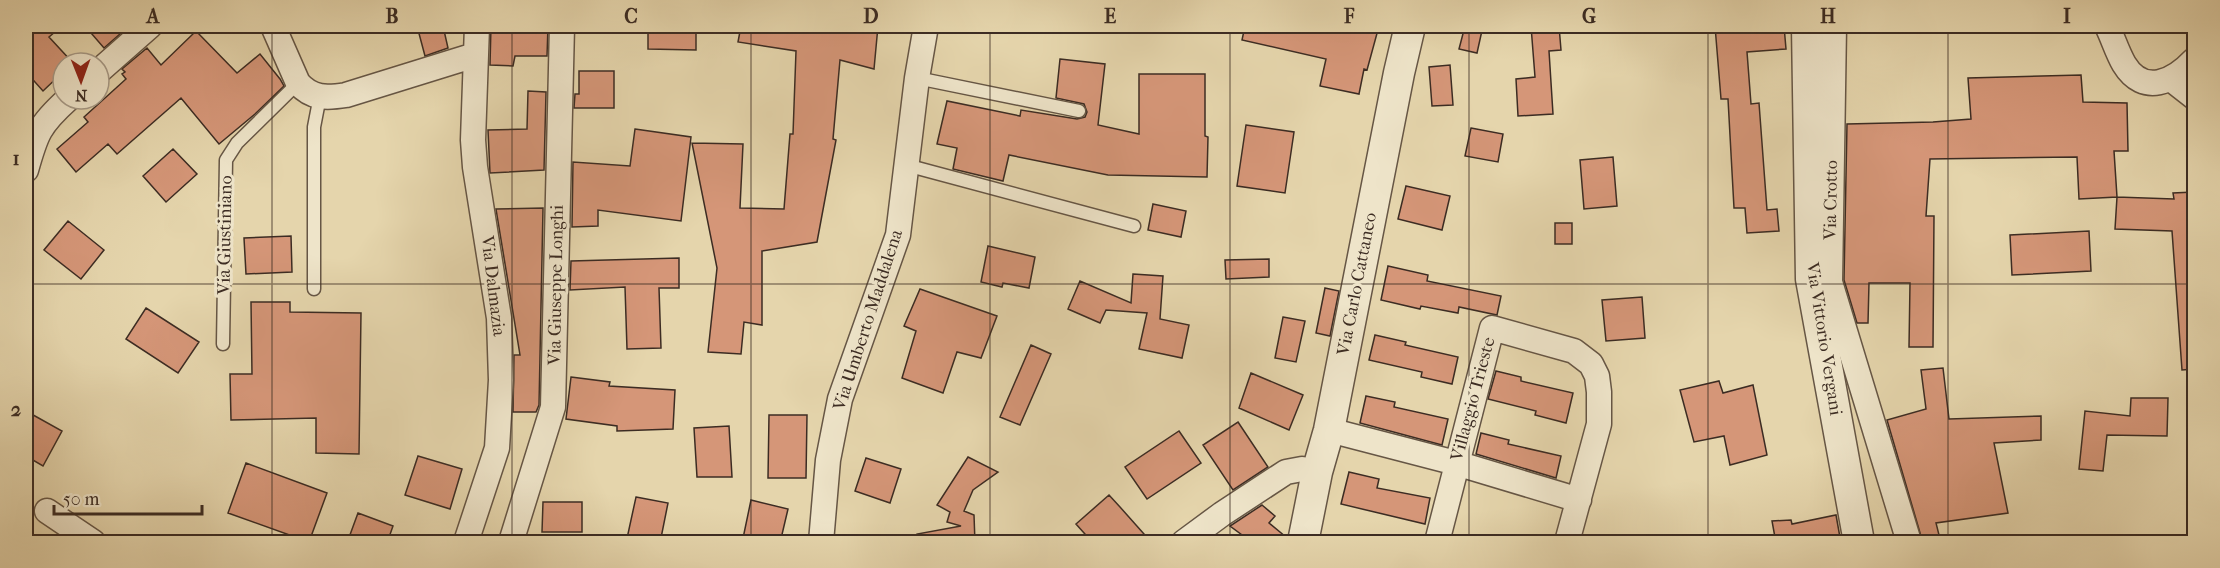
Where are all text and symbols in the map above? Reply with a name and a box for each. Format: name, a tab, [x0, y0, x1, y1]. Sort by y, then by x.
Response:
text: A	[145, 5, 161, 28]
text: B	[385, 5, 399, 28]
text: C	[624, 5, 638, 28]
text: D	[863, 5, 879, 28]
text: E	[1104, 5, 1116, 28]
text: F	[1343, 5, 1355, 28]
text: G	[1582, 5, 1596, 28]
text: H	[1820, 5, 1836, 28]
text: I	[2063, 5, 2071, 28]
north arrow	[51, 51, 111, 111]
text: N	[74, 86, 87, 105]
text: 1	[12, 147, 20, 170]
street label: Via Crotto	[1820, 160, 1842, 241]
street label: Via Giustiniano	[213, 175, 237, 296]
street label: Via Giuseppe Longhi	[544, 204, 568, 366]
street label: Via Carlo Cattaneo	[1333, 211, 1381, 358]
street label: Via Umberto Maddalena	[829, 226, 907, 414]
street label: Via Dalmazia	[476, 234, 510, 338]
street label: Via Vittorio Vergani	[1801, 260, 1847, 418]
street label: Villaggio Trieste	[1446, 335, 1500, 464]
text: 2	[11, 398, 21, 421]
scale bar	[54, 478, 202, 516]
text: 50 m	[63, 489, 100, 510]

